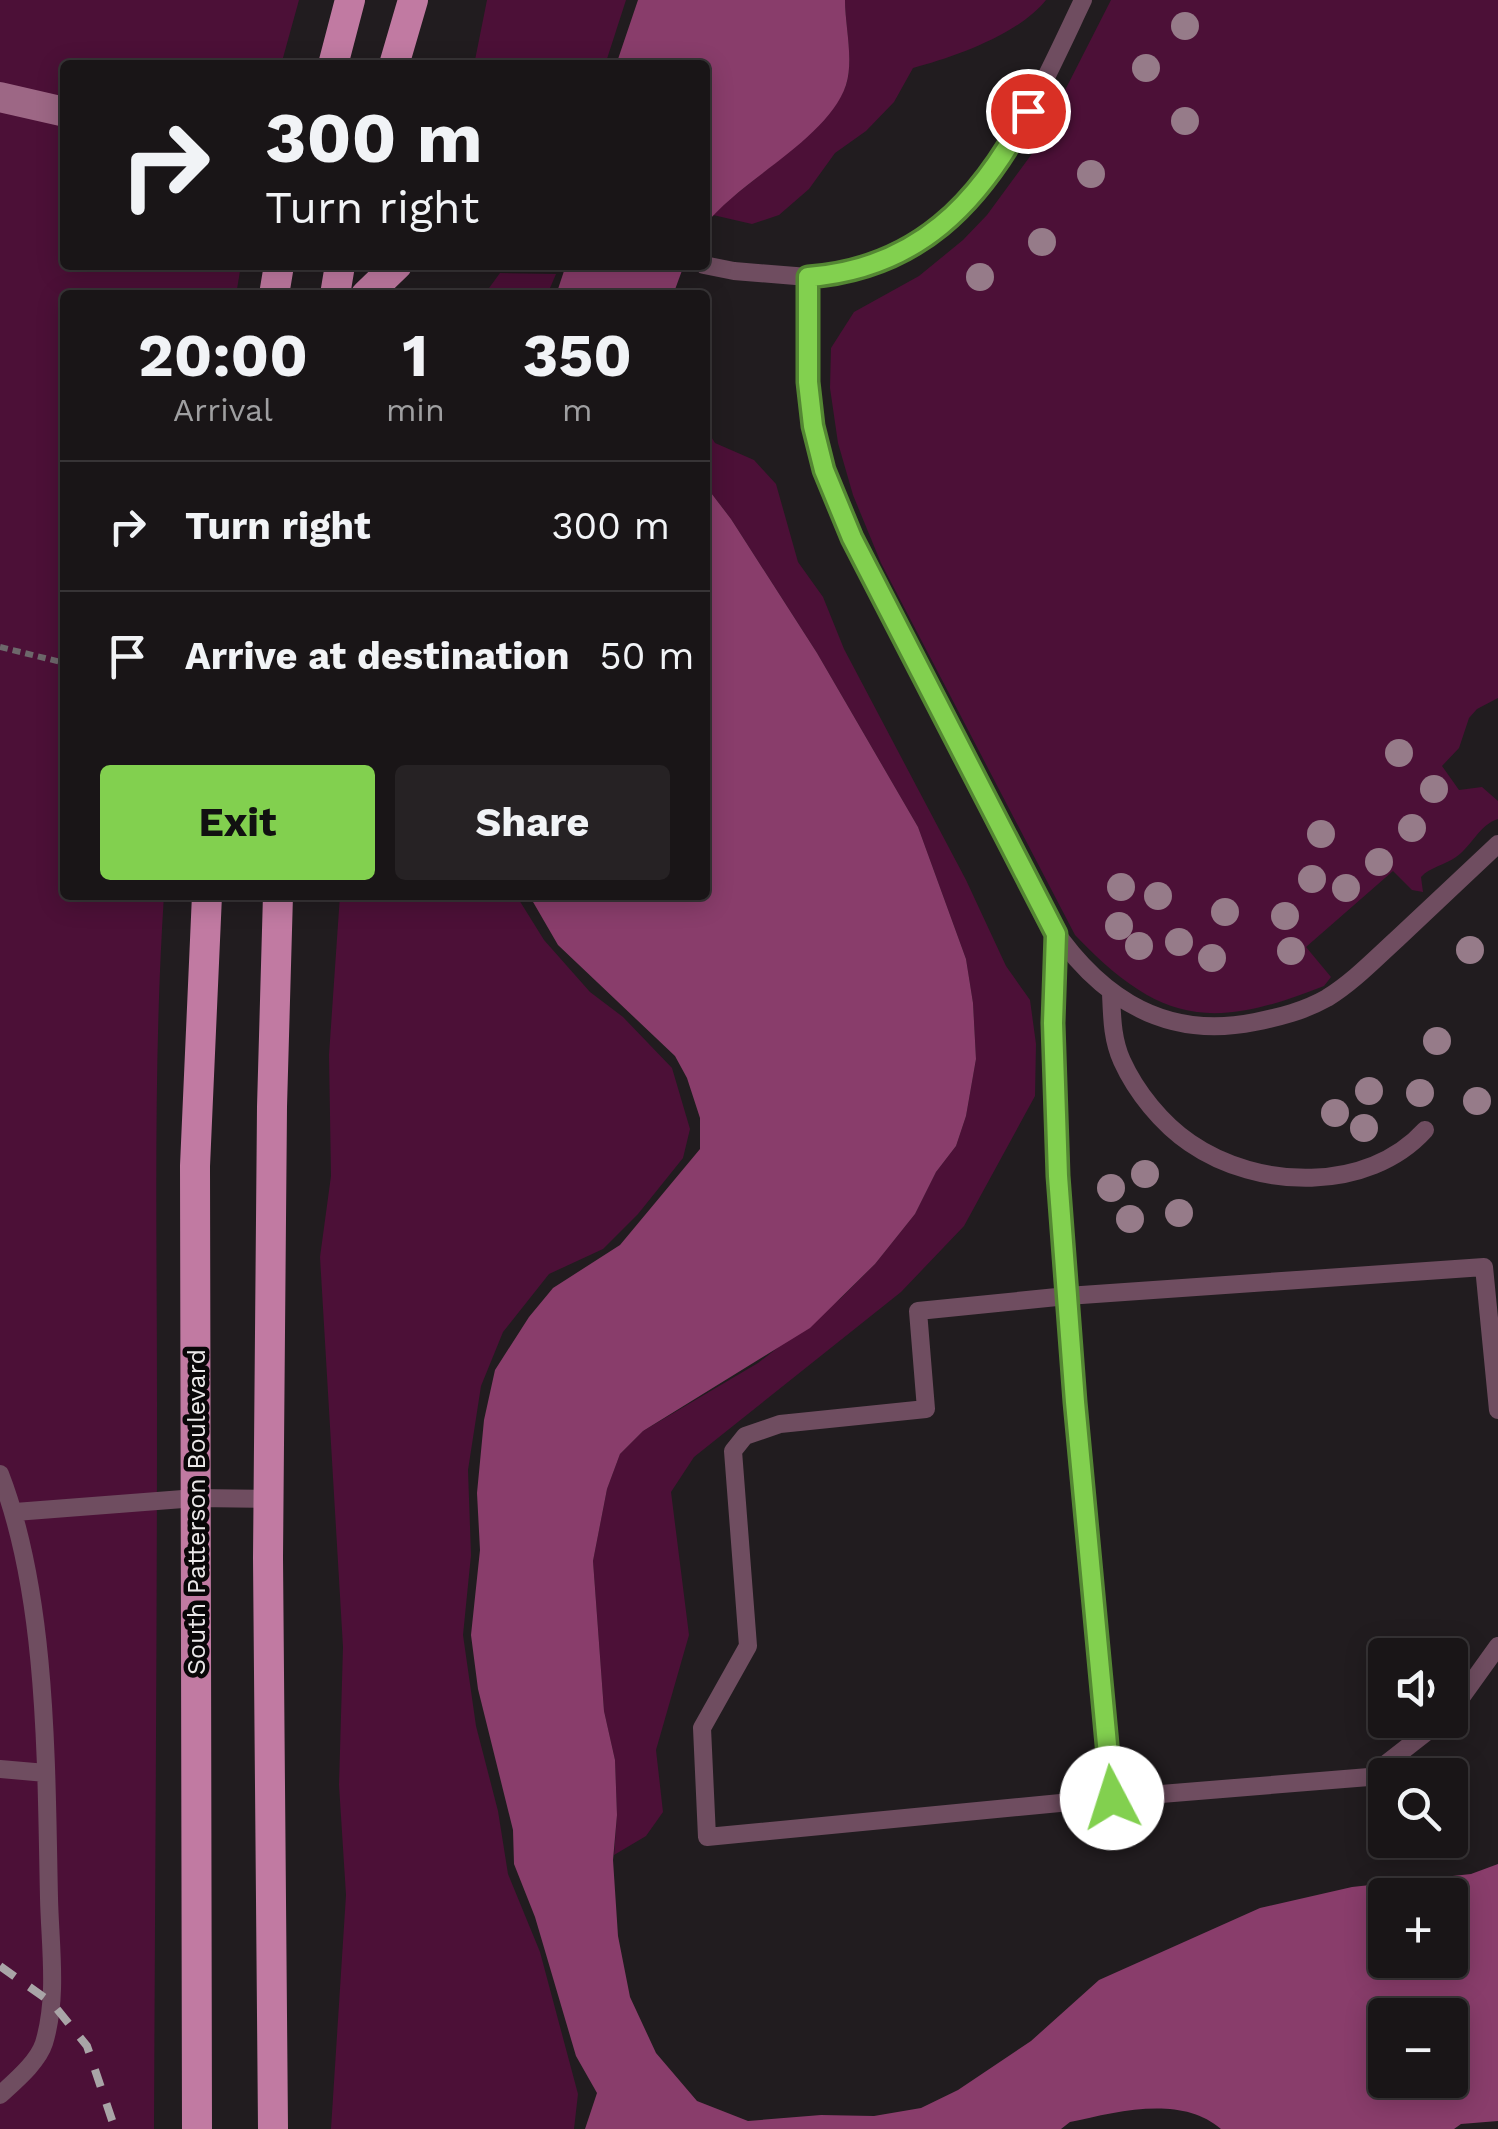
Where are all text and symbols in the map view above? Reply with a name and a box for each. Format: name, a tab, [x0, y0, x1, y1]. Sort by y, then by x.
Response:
pin	[986, 69, 1071, 154]
icon: arrive	[1001, 84, 1056, 139]
text: 300 m	[265, 97, 483, 179]
icon: right	[100, 100, 230, 230]
text: Turn right	[265, 181, 479, 234]
text: 20:00	[138, 320, 308, 391]
text: 1	[402, 320, 428, 391]
text: 350	[523, 320, 632, 391]
text: Arrival	[173, 391, 273, 429]
text: min	[386, 391, 445, 429]
text: m	[562, 391, 593, 429]
icon: right	[100, 499, 155, 554]
text: Turn right	[185, 504, 371, 548]
text: 300 m	[551, 504, 670, 548]
icon: arrive	[100, 629, 155, 684]
text: Arrive at destination	[185, 634, 570, 678]
text: 50 m	[600, 634, 695, 678]
button: Exit	[100, 765, 375, 880]
button: Share	[395, 765, 670, 880]
street label: South Patterson Boulevard	[182, 1349, 211, 1675]
map controls	[1368, 1638, 1468, 2098]
button: sound	[1368, 1638, 1468, 1738]
position arrow	[1060, 1746, 1164, 1850]
button: search	[1368, 1758, 1468, 1858]
button: +	[1368, 1878, 1468, 1978]
button: −	[1368, 1998, 1468, 2098]

